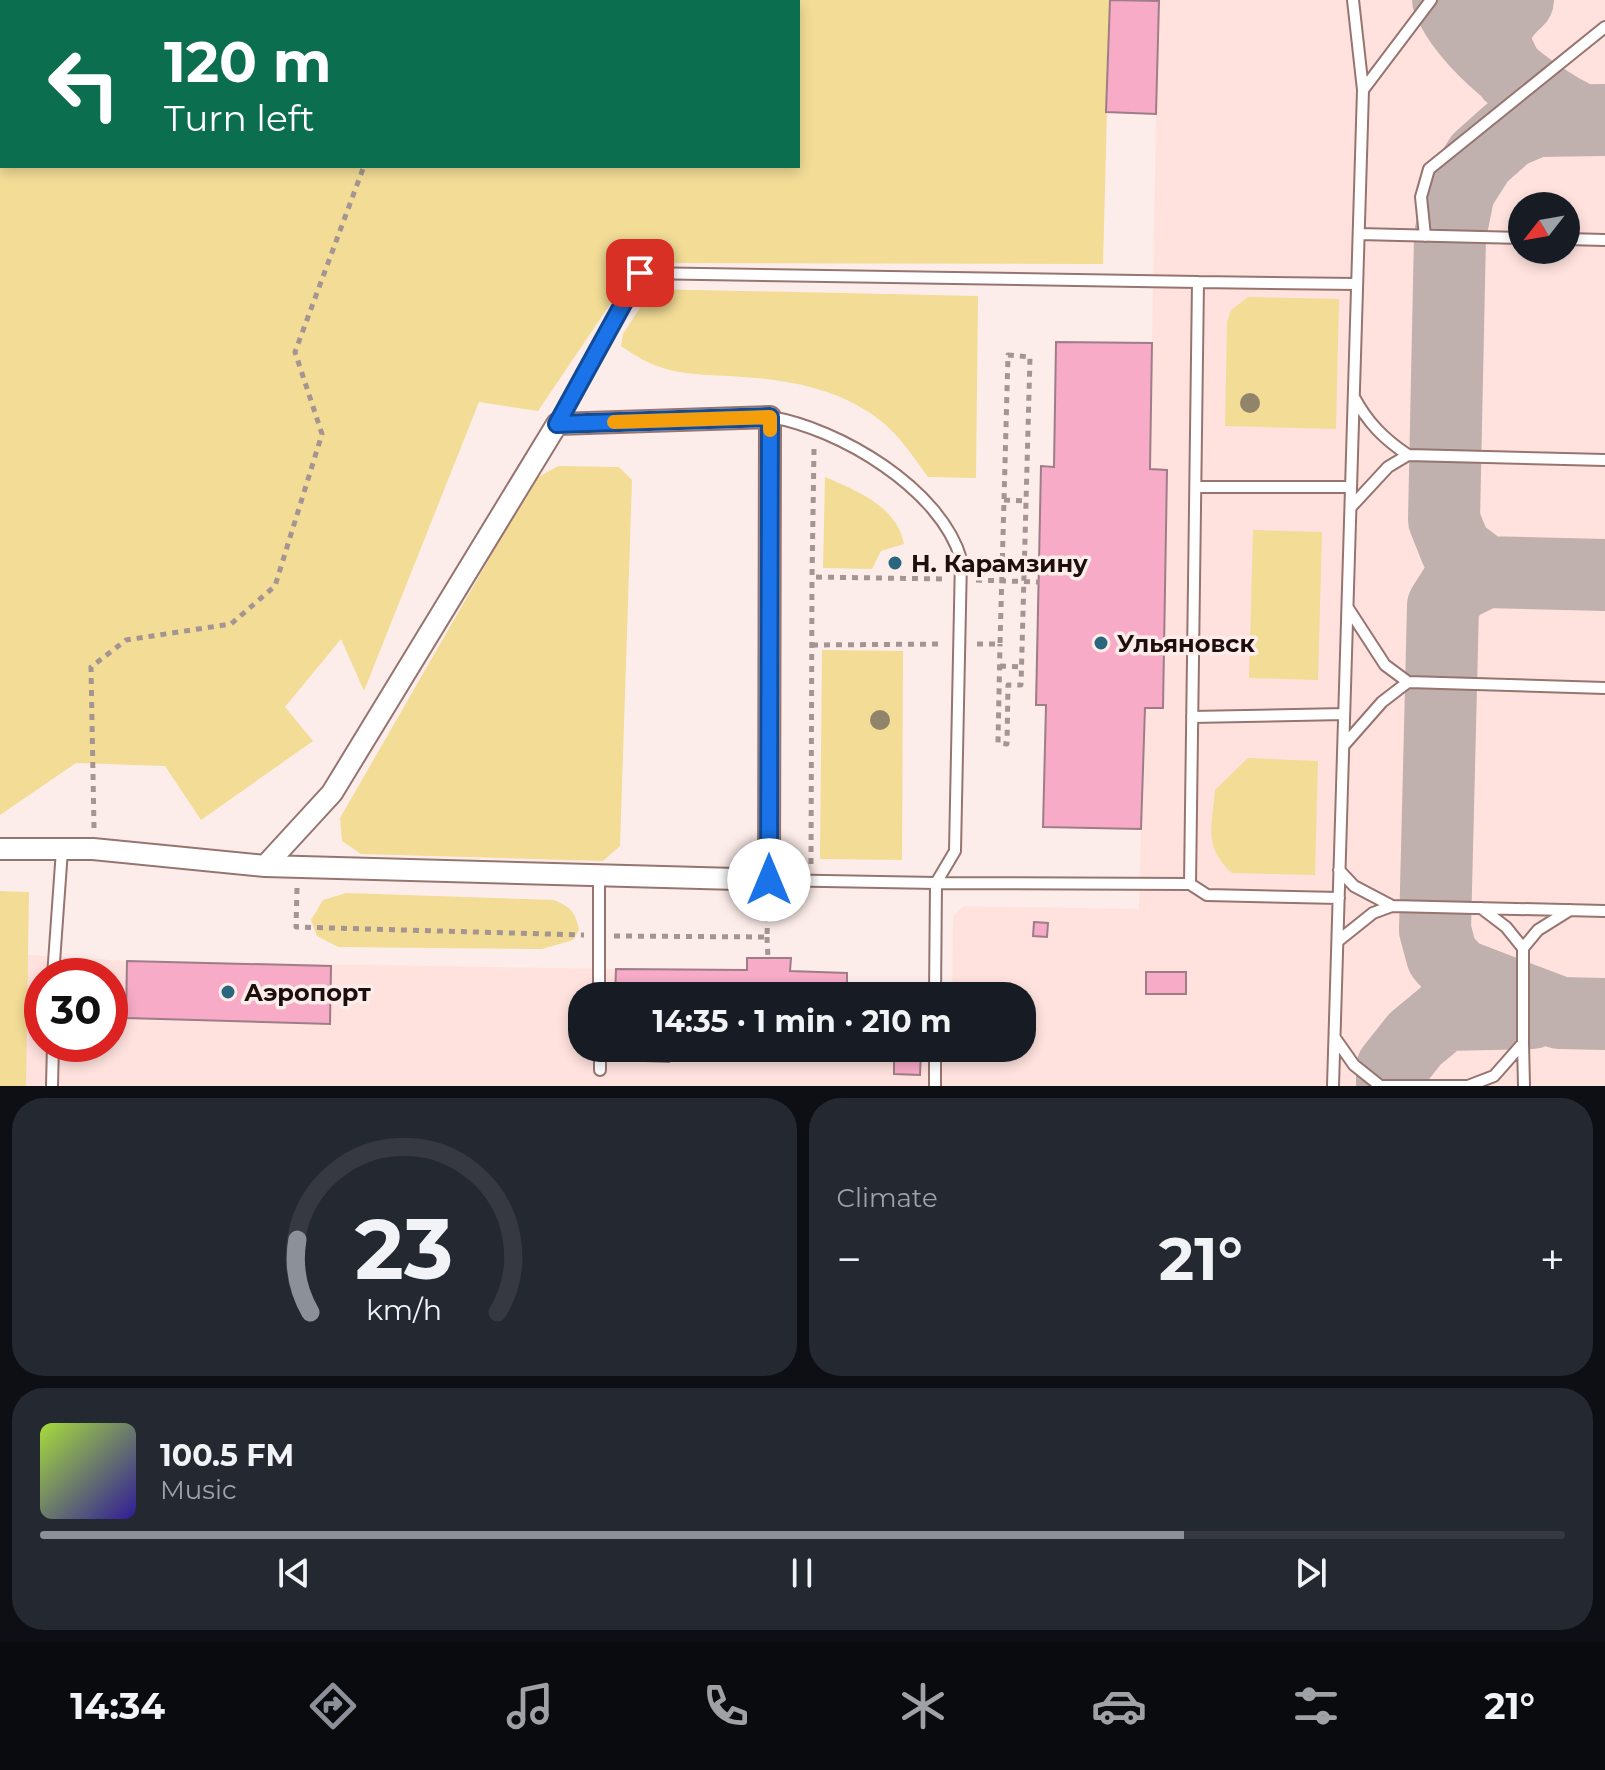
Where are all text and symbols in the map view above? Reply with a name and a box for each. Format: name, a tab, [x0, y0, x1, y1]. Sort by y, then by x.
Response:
text: 120 m	[164, 28, 332, 96]
icon: left	[32, 32, 136, 136]
text: Turn left	[164, 96, 315, 140]
north arrow	[1508, 192, 1580, 264]
map controls	[1508, 192, 1580, 264]
pin	[606, 239, 674, 307]
icon: arrive	[618, 251, 662, 295]
place label: Н. Карамзину	[911, 549, 1088, 578]
marker: Н. Карамзину	[886, 554, 904, 572]
place label: Ульяновск	[1117, 629, 1256, 658]
marker: Ульяновск	[1092, 634, 1110, 652]
position arrow	[727, 838, 811, 922]
speed limit sign: 30	[24, 958, 128, 1062]
place label: Аэропорт	[244, 978, 371, 1007]
marker: Аэропорт	[219, 983, 237, 1001]
text: 14:35 · 1 min · 210 m	[652, 1003, 952, 1040]
text: Climate	[837, 1182, 938, 1214]
text: 23	[355, 1198, 453, 1300]
text: 21°	[1159, 1222, 1243, 1295]
text: −	[837, 1232, 862, 1286]
text: +	[1540, 1232, 1565, 1286]
text: km/h	[366, 1292, 442, 1327]
text: 100.5 FM	[160, 1437, 294, 1474]
text: Music	[160, 1474, 237, 1506]
icon: previous	[272, 1551, 316, 1595]
icon: pause	[780, 1551, 824, 1595]
icon: next	[1289, 1551, 1333, 1595]
icon: directions	[305, 1678, 361, 1734]
icon: music	[502, 1678, 558, 1734]
icon: phone	[698, 1678, 754, 1734]
icon: climate	[895, 1678, 951, 1734]
icon: car	[1091, 1678, 1147, 1734]
icon: filters	[1288, 1678, 1344, 1734]
text: 14:34	[70, 1684, 165, 1728]
text: 21°	[1484, 1684, 1535, 1728]

